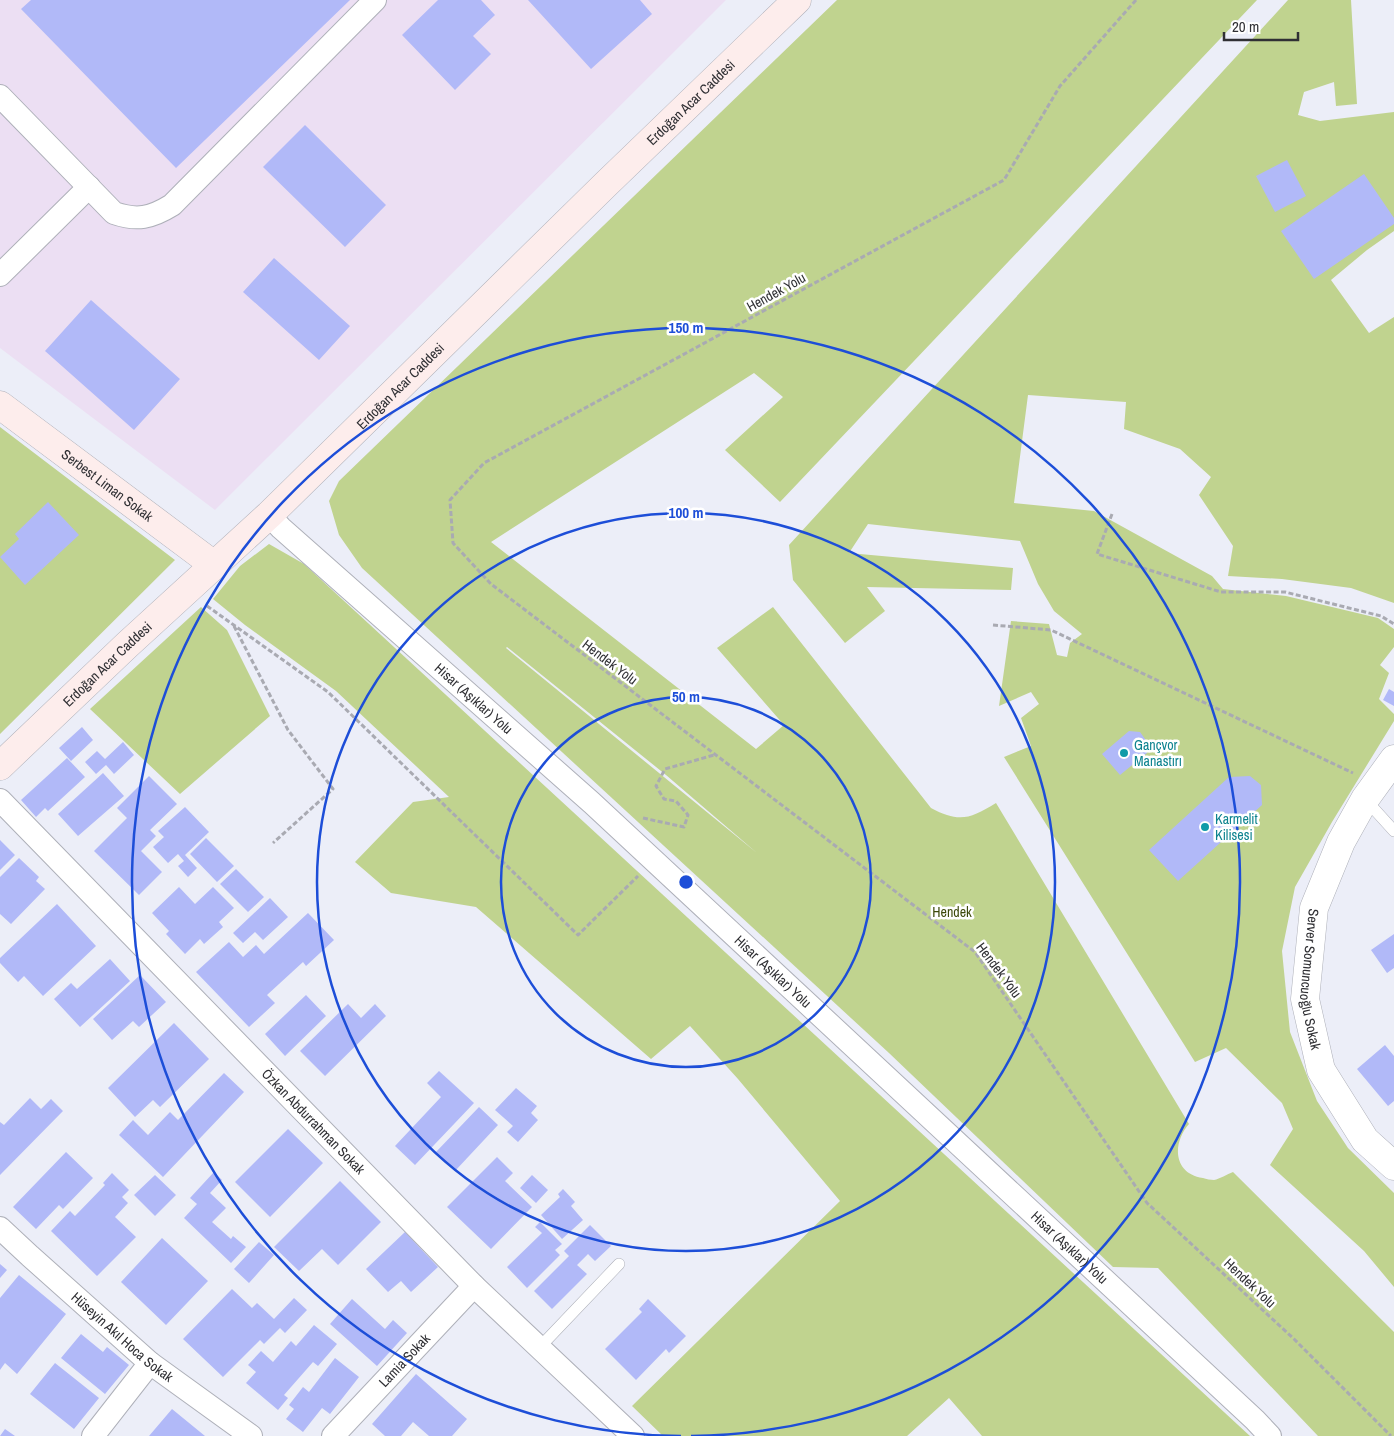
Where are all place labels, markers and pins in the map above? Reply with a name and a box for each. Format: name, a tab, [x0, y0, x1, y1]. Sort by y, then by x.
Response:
place label: Gançvor Manastırı	[1134, 736, 1182, 770]
marker: Gançvor Manastırı	[1118, 747, 1130, 759]
place label: Karmelit Kilisesi	[1215, 810, 1258, 844]
marker: Karmelit Kilisesi	[1199, 821, 1211, 833]
centre of rings	[677, 873, 695, 891]

